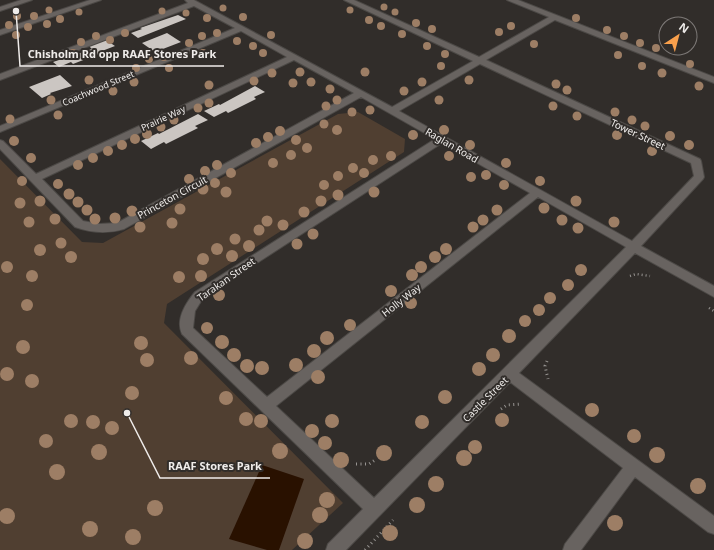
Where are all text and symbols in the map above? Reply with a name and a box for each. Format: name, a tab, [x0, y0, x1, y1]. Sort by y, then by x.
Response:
north arrow	[658, 16, 698, 56]
text: N	[676, 19, 692, 36]
callout: Chisholm Rd opp RAAF Stores Park	[20, 43, 224, 66]
text: Chisholm Rd opp RAAF Stores Park	[28, 46, 216, 61]
street label: Coachwood Street	[60, 67, 137, 109]
street label: Prairie Way	[139, 102, 188, 134]
street label: Tower Street	[608, 115, 668, 153]
street label: Raglan Road	[423, 124, 481, 166]
street label: Princeton Circuit	[135, 172, 210, 222]
street label: Tarakan Street	[194, 254, 258, 304]
street label: Holly Way	[379, 280, 424, 320]
street label: Castle Street	[459, 373, 511, 425]
callout: RAAF Stores Park	[160, 455, 270, 478]
text: RAAF Stores Park	[168, 458, 262, 473]

